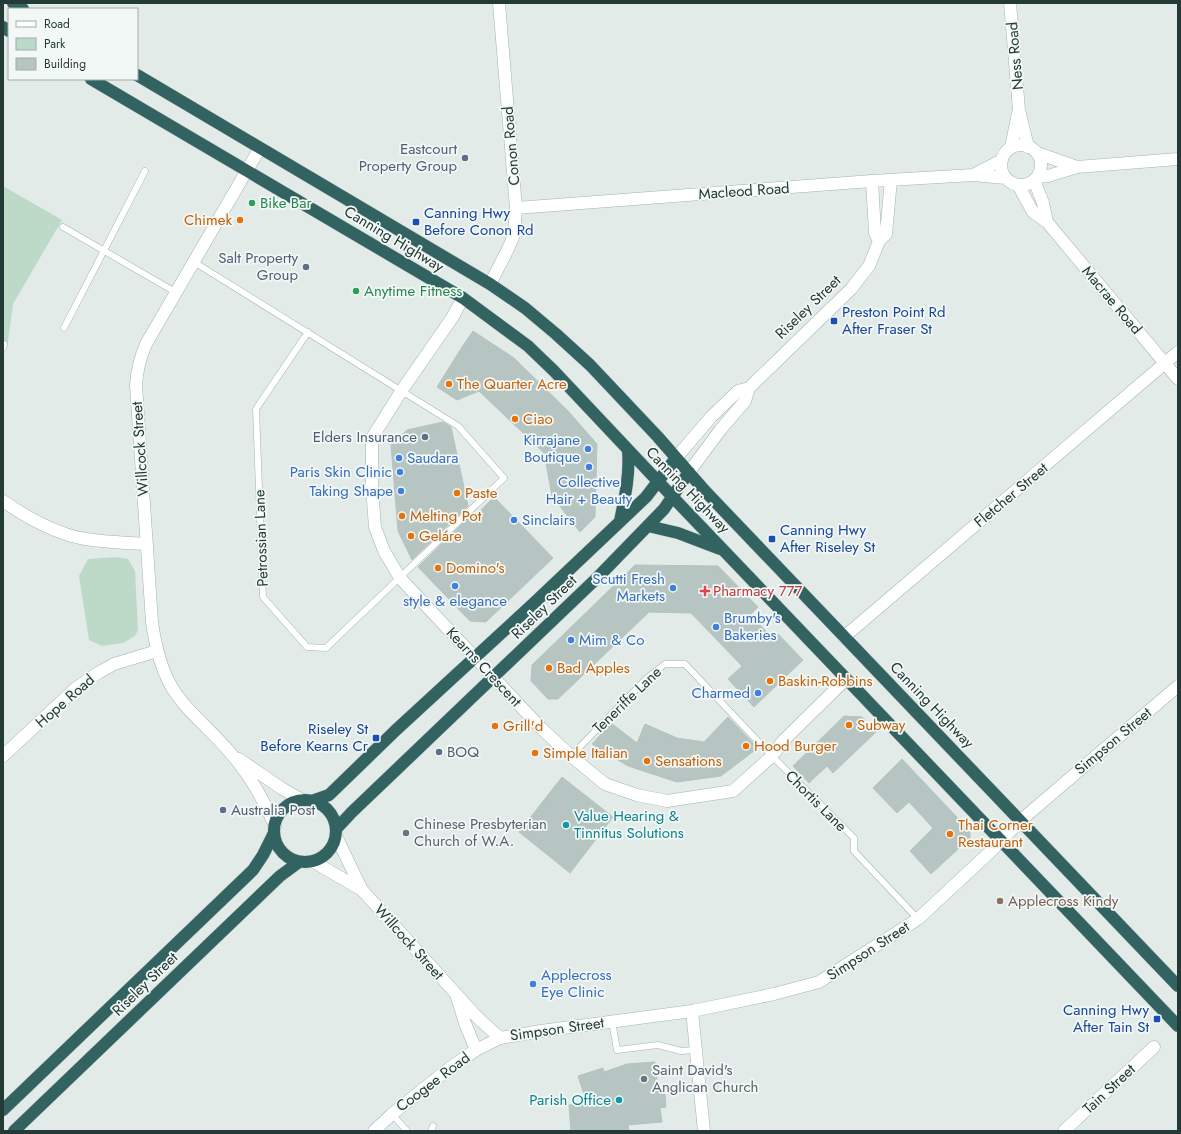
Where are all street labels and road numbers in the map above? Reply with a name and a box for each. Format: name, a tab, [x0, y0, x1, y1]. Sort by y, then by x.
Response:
street label: Ness Road	[1001, 21, 1029, 91]
street label: Conon Road	[497, 106, 525, 186]
street label: Macleod Road	[698, 177, 790, 205]
street label: Canning Highway	[340, 200, 448, 278]
street label: Macrae Road	[1077, 261, 1147, 339]
street label: Riseley Street	[770, 270, 846, 344]
street label: Willcock Street	[126, 400, 154, 497]
street label: Canning Highway	[641, 442, 735, 539]
street label: Fletcher Street	[969, 457, 1053, 533]
street label: Petrossian Lane	[248, 489, 274, 587]
street label: Riseley Street	[506, 570, 582, 644]
street label: Kearns Crescent	[441, 622, 527, 712]
street label: Canning Highway	[885, 657, 979, 754]
street label: Teneriffe Lane	[588, 661, 667, 739]
street label: Hope Road	[31, 669, 99, 733]
street label: Simpson Street	[1070, 702, 1157, 780]
street label: Chortis Lane	[780, 765, 852, 837]
street label: Willcock Street	[369, 899, 449, 985]
street label: Simpson Street	[822, 916, 914, 986]
street label: Riseley Street	[107, 947, 183, 1021]
street label: Simpson Street	[509, 1011, 606, 1046]
street label: Coogee Road	[391, 1047, 475, 1117]
street label: Tain Street	[1078, 1059, 1140, 1119]

